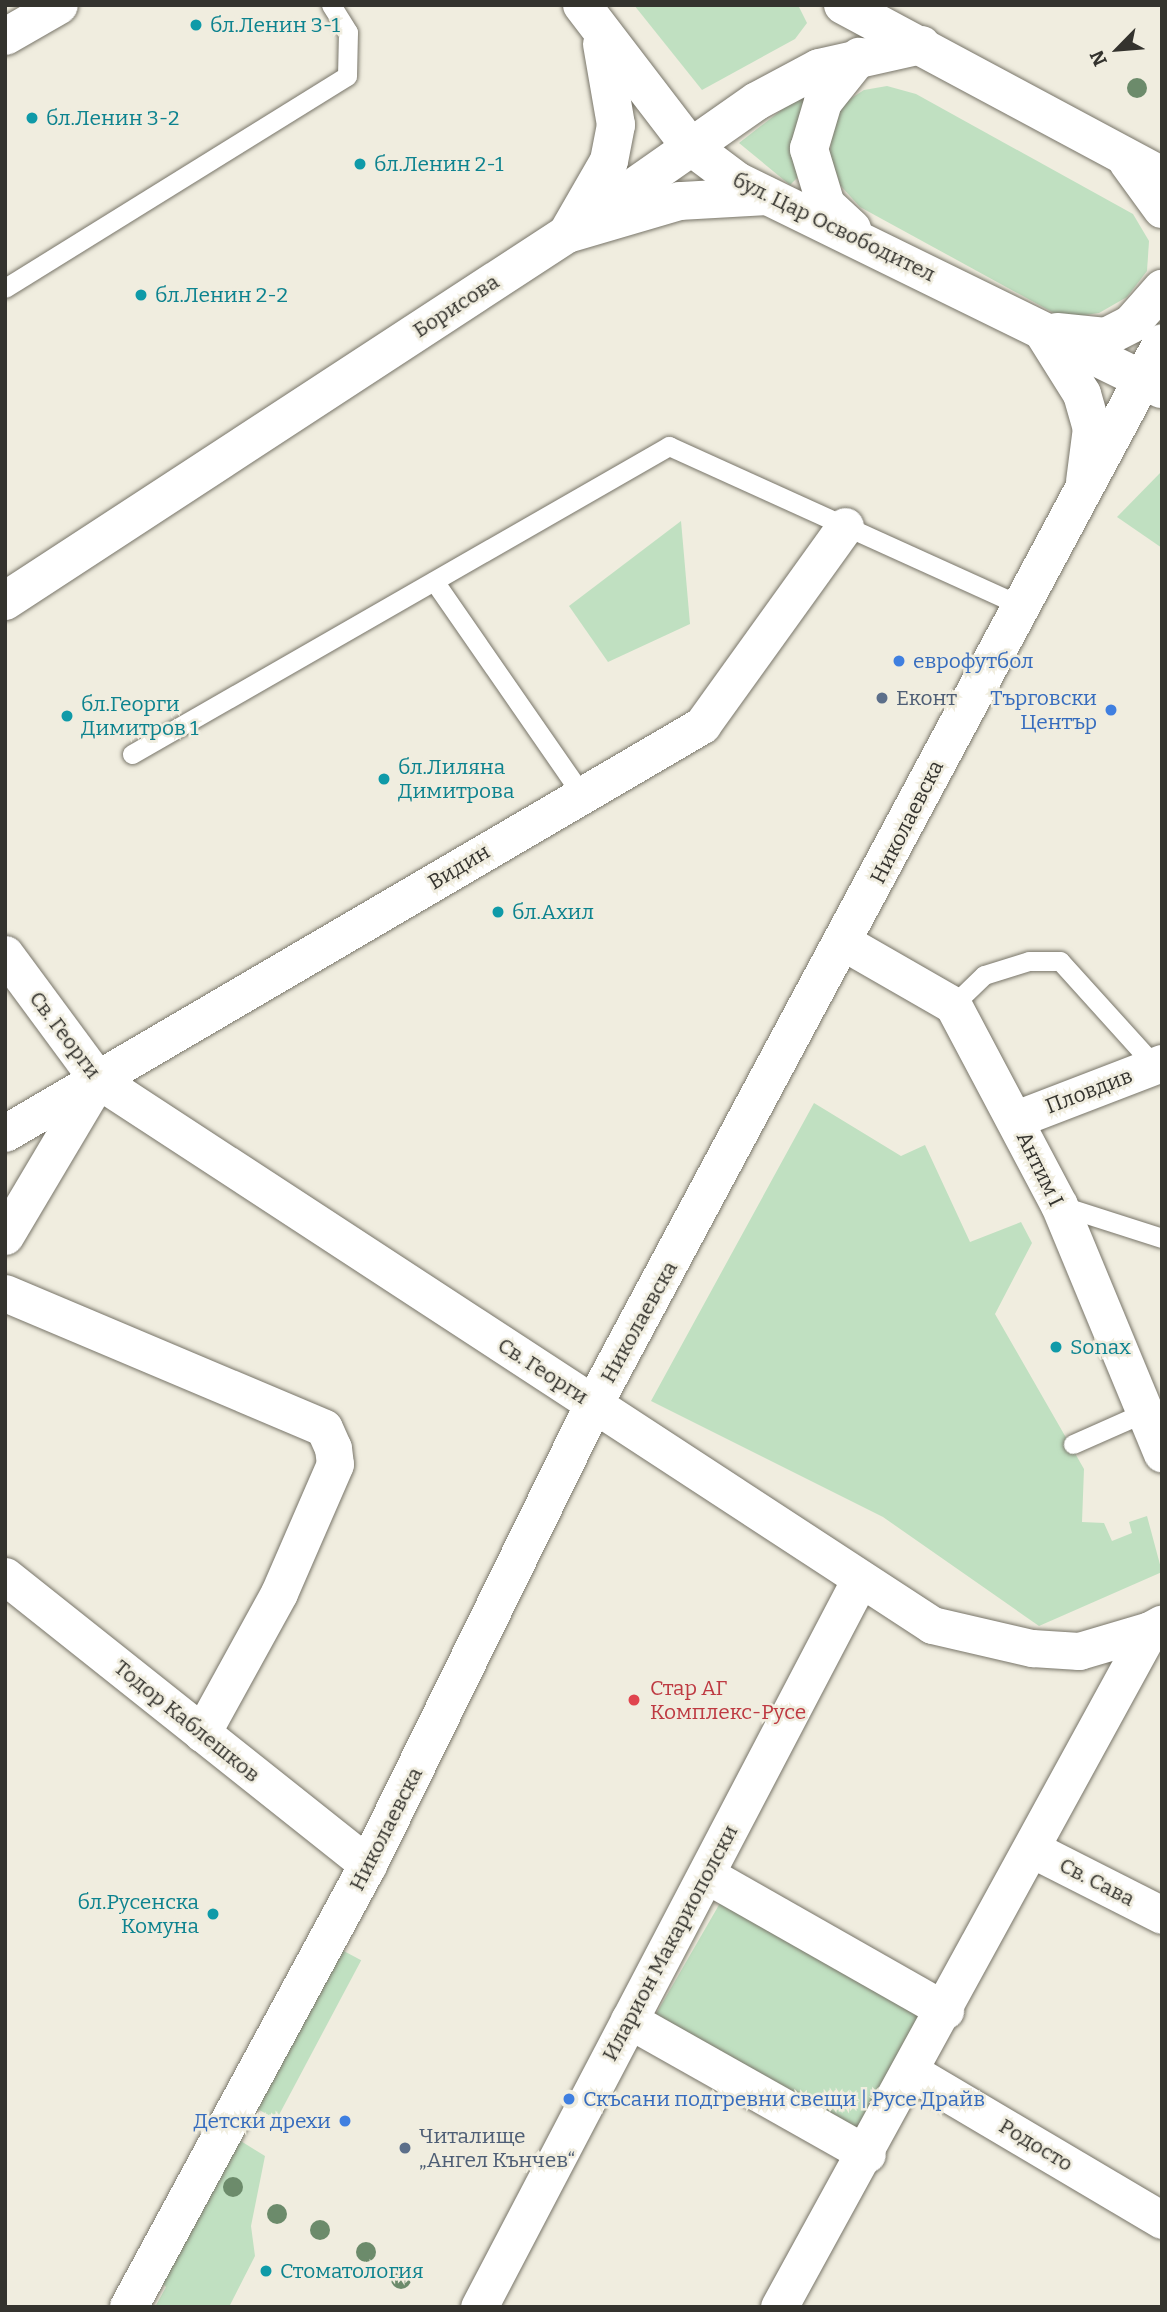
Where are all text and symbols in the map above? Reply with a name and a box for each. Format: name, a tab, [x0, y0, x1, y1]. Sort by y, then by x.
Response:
place label: бл.Ленин 3-1	[210, 12, 340, 38]
north arrow	[1083, 14, 1153, 84]
marker: бл.Ленин 3-1	[188, 17, 204, 33]
text: N	[1085, 47, 1112, 70]
place label: бл.Ленин 3-2	[46, 105, 179, 131]
marker: бл.Ленин 3-2	[24, 110, 40, 126]
place label: бл.Ленин 2-1	[374, 151, 503, 177]
marker: бл.Ленин 2-1	[352, 156, 368, 172]
street label: бул. Цар Освободител	[729, 167, 939, 287]
street label: Борисова	[408, 269, 504, 343]
place label: бл.Ленин 2-2	[155, 282, 288, 308]
marker: бл.Ленин 2-2	[133, 287, 149, 303]
place label: еврофутбол	[913, 648, 1033, 674]
marker: еврофутбол	[891, 653, 907, 669]
place label: Еконт	[896, 685, 957, 711]
place label: Търговски Център	[990, 685, 1097, 735]
marker: Еконт	[874, 690, 890, 706]
place label: бл.Георги Димитров 1	[81, 691, 199, 741]
marker: Търговски Център	[1103, 702, 1119, 718]
marker: бл.Георги Димитров 1	[59, 708, 75, 724]
place label: бл.Лиляна Димитрова	[398, 754, 514, 804]
street label: Николаевска	[865, 756, 949, 888]
marker: бл.Лиляна Димитрова	[376, 771, 392, 787]
street label: Видин	[424, 839, 494, 895]
place label: бл.Ахил	[512, 899, 594, 925]
marker: бл.Ахил	[490, 904, 506, 920]
street label: Св. Георги	[24, 986, 106, 1084]
street label: Пловдив	[1042, 1063, 1136, 1119]
street label: Антим I	[1011, 1128, 1069, 1210]
street label: Николаевска	[595, 1257, 683, 1387]
street label: Св. Георги	[493, 1332, 593, 1410]
place label: Sonax	[1070, 1334, 1131, 1360]
marker: Sonax	[1048, 1339, 1064, 1355]
street label: Тодор Каблешков	[109, 1655, 265, 1787]
place label: Стар АГ Комплекс-Русе	[650, 1675, 806, 1725]
marker: Стар АГ Комплекс-Русе	[624, 1690, 644, 1710]
street label: Николаевска	[344, 1763, 428, 1895]
street label: Иларион Макариополски	[597, 1821, 743, 2065]
street label: Св. Сава	[1055, 1852, 1139, 1912]
place label: бл.Русенска Комуна	[78, 1889, 199, 1939]
marker: бл.Русенска Комуна	[205, 1906, 221, 1922]
place label: Скъсани подгревни свещи | Русе Драйв	[583, 2086, 985, 2112]
marker: Скъсани подгревни свещи | Русе Драйв	[561, 2091, 577, 2107]
place label: Детски дрехи	[193, 2108, 331, 2134]
marker: Детски дрехи	[337, 2113, 353, 2129]
street label: Родосто	[995, 2113, 1077, 2177]
place label: Читалище „Ангел Кънчев“	[419, 2123, 575, 2173]
marker: Читалище „Ангел Кънчев“	[397, 2140, 413, 2156]
place label: Стоматология	[280, 2258, 424, 2284]
marker: Стоматология	[258, 2263, 274, 2279]

